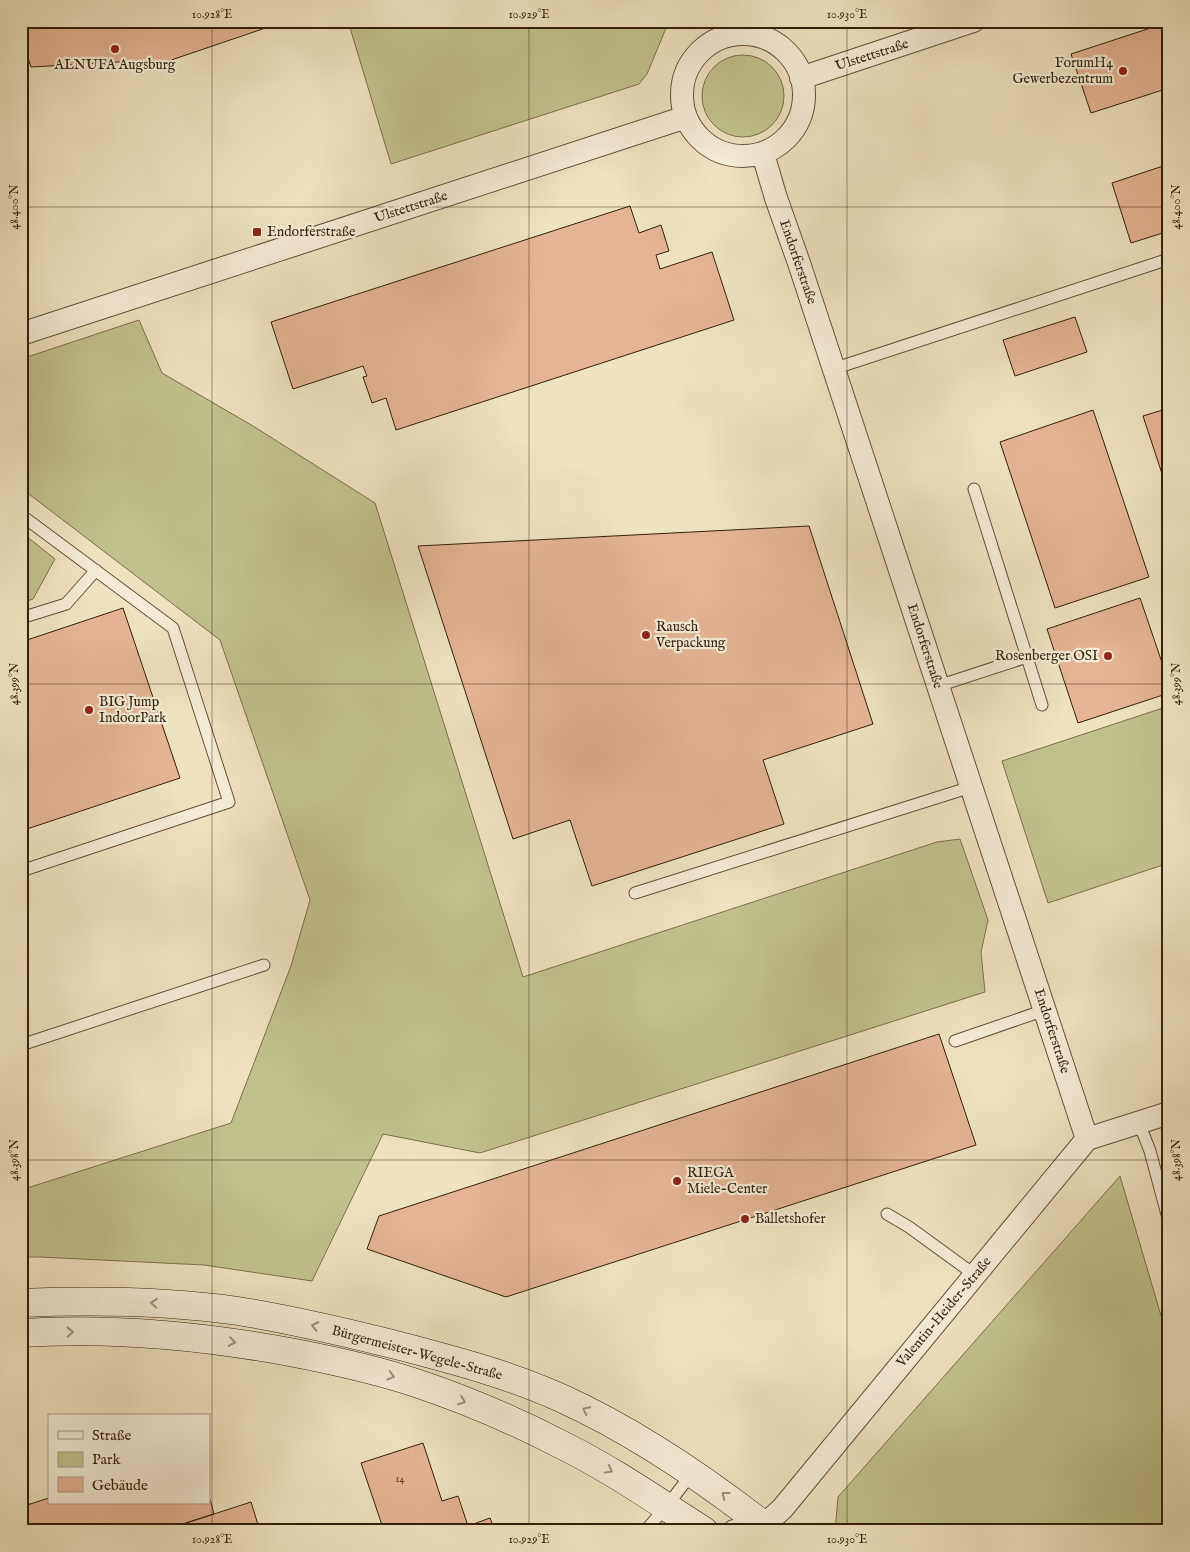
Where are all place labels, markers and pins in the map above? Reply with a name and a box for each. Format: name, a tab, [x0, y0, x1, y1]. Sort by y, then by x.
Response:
marker: ALNUFA Augsburg	[109, 43, 121, 55]
place label: ForumH4 Gewerbezentrum	[1012, 54, 1113, 88]
place label: ALNUFA Augsburg	[54, 56, 176, 74]
marker: ForumH4 Gewerbezentrum	[1117, 65, 1129, 77]
place label: Endorferstraße	[267, 223, 356, 241]
marker: Endorferstraße	[251, 226, 263, 238]
place label: Rausch Verpackung	[655, 618, 726, 652]
marker: Rausch Verpackung	[640, 629, 652, 641]
place label: Rosenberger OSI	[995, 647, 1098, 665]
marker: Rosenberger OSI	[1102, 650, 1114, 662]
place label: BIG Jump IndoorPark	[99, 693, 167, 727]
marker: BIG Jump IndoorPark	[83, 704, 95, 716]
place label: RIEGA Miele-Center	[687, 1164, 767, 1198]
marker: RIEGA Miele-Center	[671, 1175, 683, 1187]
place label: Balletshofer	[755, 1210, 826, 1228]
marker: Balletshofer	[739, 1213, 751, 1225]

